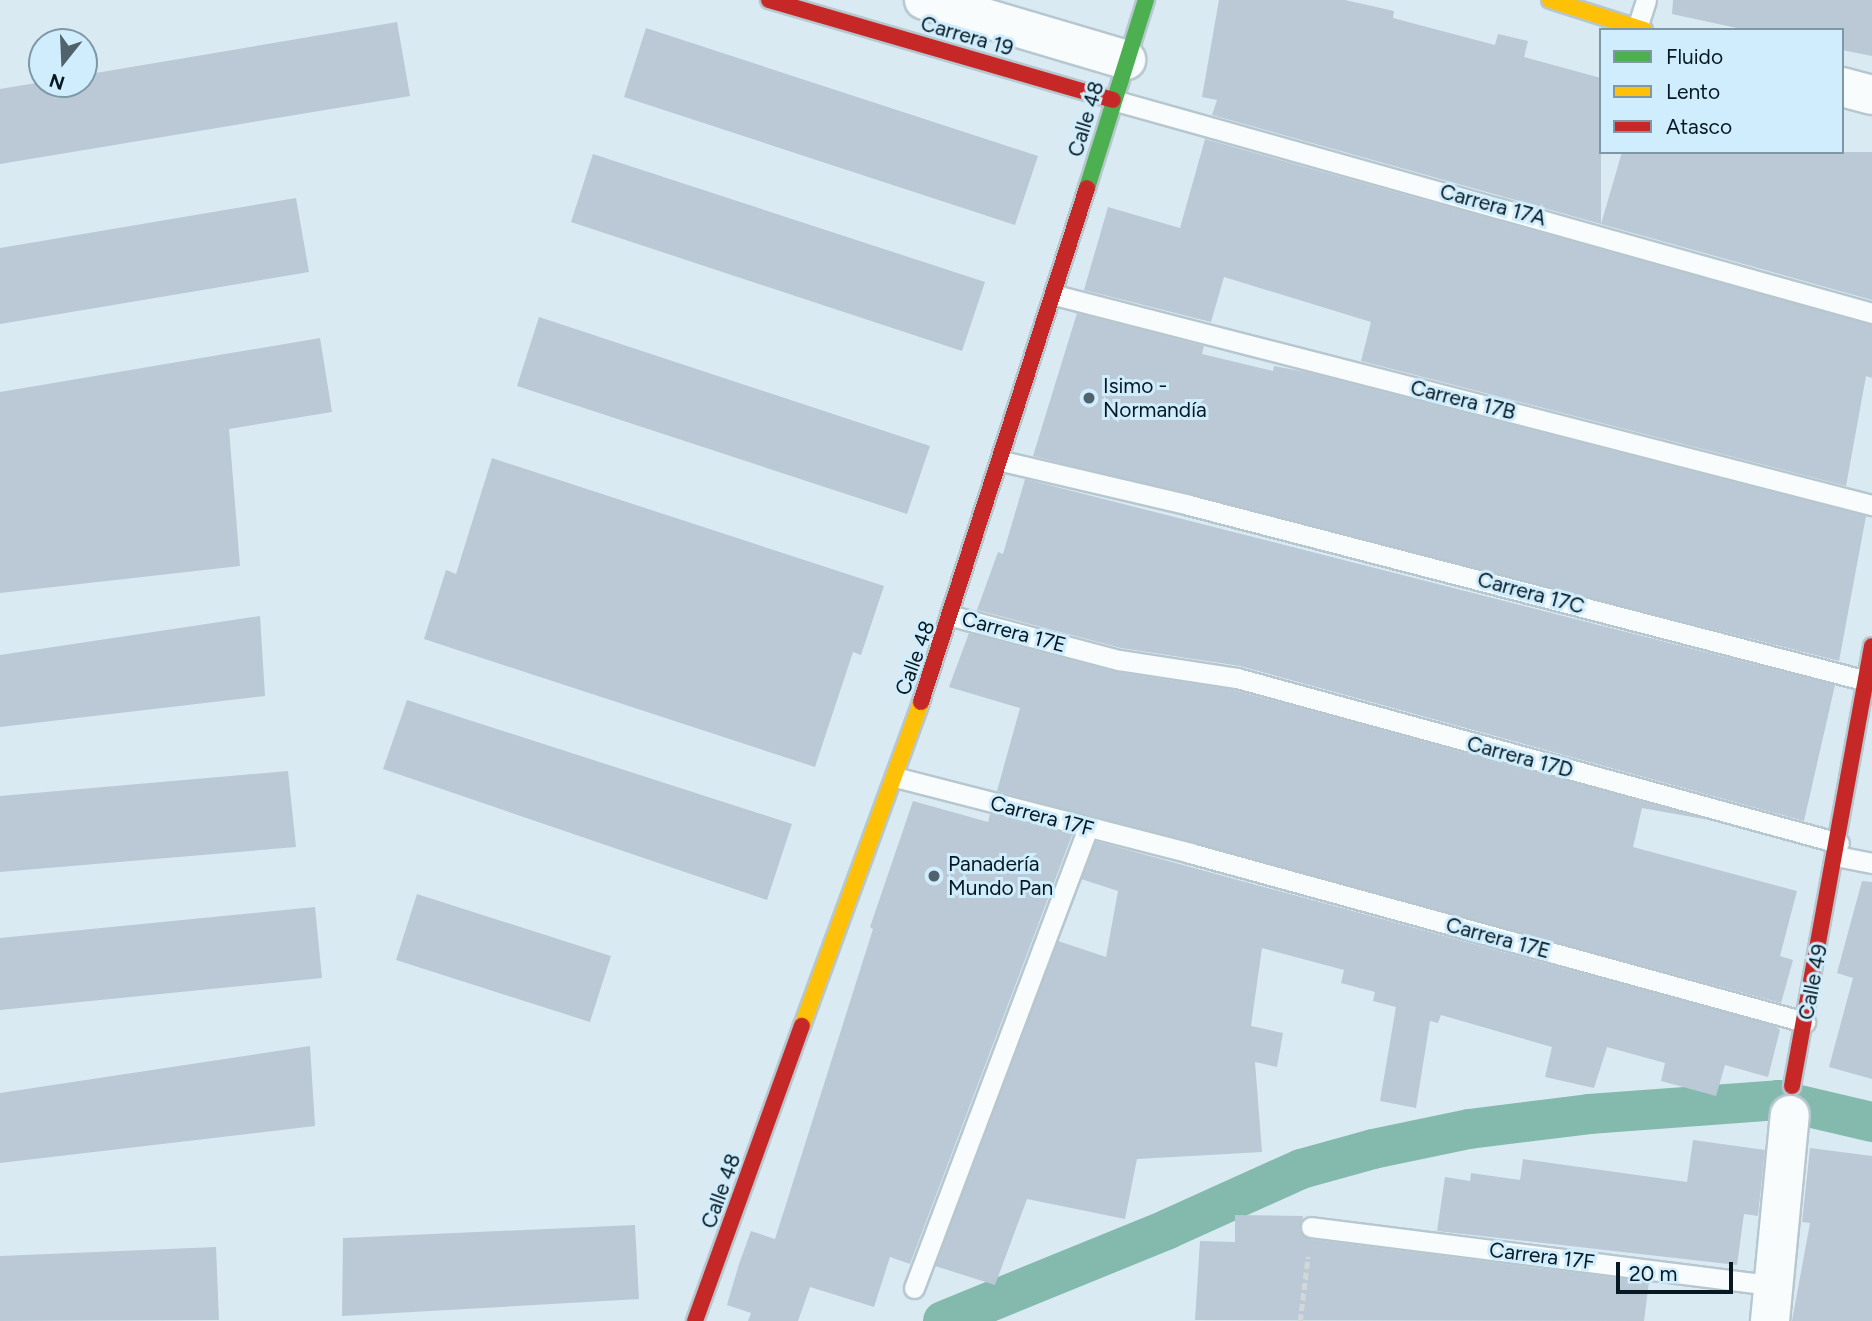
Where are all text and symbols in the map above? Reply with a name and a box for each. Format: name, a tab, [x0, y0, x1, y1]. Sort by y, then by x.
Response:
street label: Carrera 19	[918, 11, 1016, 61]
north arrow	[28, 28, 98, 98]
legend	[1599, 28, 1844, 154]
text: Fluido	[1666, 44, 1723, 69]
text: N	[46, 68, 68, 95]
street label: Calle 48	[1063, 78, 1109, 160]
text: Lento	[1666, 79, 1720, 104]
text: Atasco	[1666, 114, 1732, 139]
street label: Carrera 17A	[1437, 179, 1549, 231]
place label: Isimo - Normandía	[1103, 373, 1207, 423]
street label: Carrera 17B	[1408, 375, 1518, 425]
marker: Isimo - Normandía	[1081, 390, 1097, 406]
street label: Carrera 17C	[1475, 567, 1587, 619]
street label: Carrera 17E	[959, 606, 1069, 658]
street label: Calle 48	[890, 617, 940, 699]
street label: Carrera 17D	[1464, 731, 1576, 783]
street label: Carrera 17F	[988, 790, 1096, 842]
place label: Panadería Mundo Pan	[948, 851, 1053, 901]
marker: Panadería Mundo Pan	[926, 868, 942, 884]
street label: Carrera 17E	[1443, 912, 1553, 964]
street label: Calle 49	[1793, 942, 1833, 1022]
street label: Calle 48	[696, 1150, 746, 1232]
street label: Carrera 17F	[1488, 1237, 1596, 1275]
scale bar	[1620, 1248, 1737, 1292]
text: 20 m	[1629, 1261, 1677, 1286]

